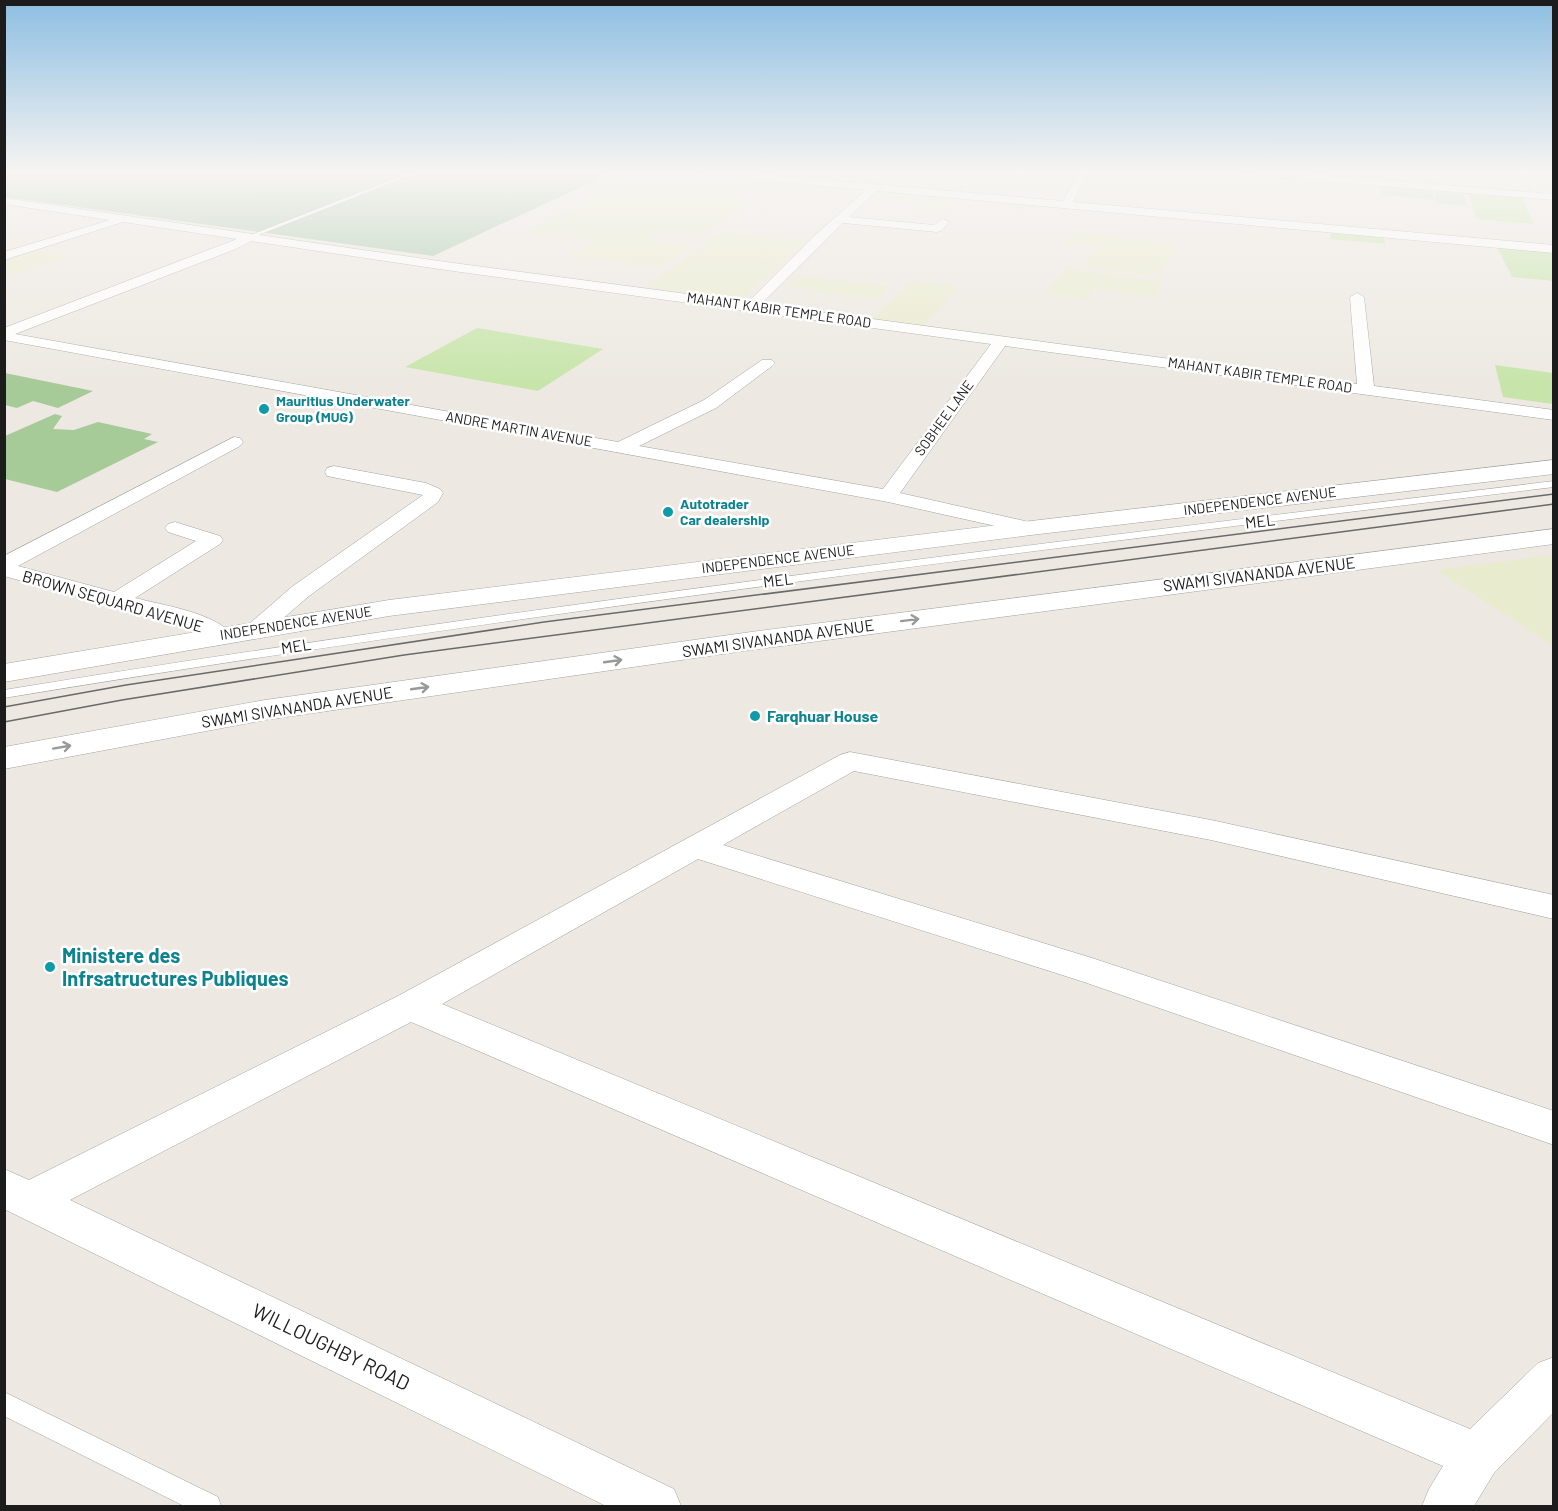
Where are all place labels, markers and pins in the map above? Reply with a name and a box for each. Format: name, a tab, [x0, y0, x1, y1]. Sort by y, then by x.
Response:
place label: Mauritius Underwater Group (MUG)	[276, 392, 411, 425]
marker: Mauritius Underwater Group (MUG)	[257, 402, 271, 416]
place label: Autotrader Car dealership	[680, 495, 769, 528]
marker: Autotrader Car dealership	[661, 505, 675, 519]
place label: Farqhuar House	[767, 706, 878, 725]
marker: Farqhuar House	[748, 709, 762, 723]
place label: Ministere des Infrsatructures Publiques	[62, 943, 289, 990]
marker: Ministere des Infrsatructures Publiques	[43, 960, 57, 974]

